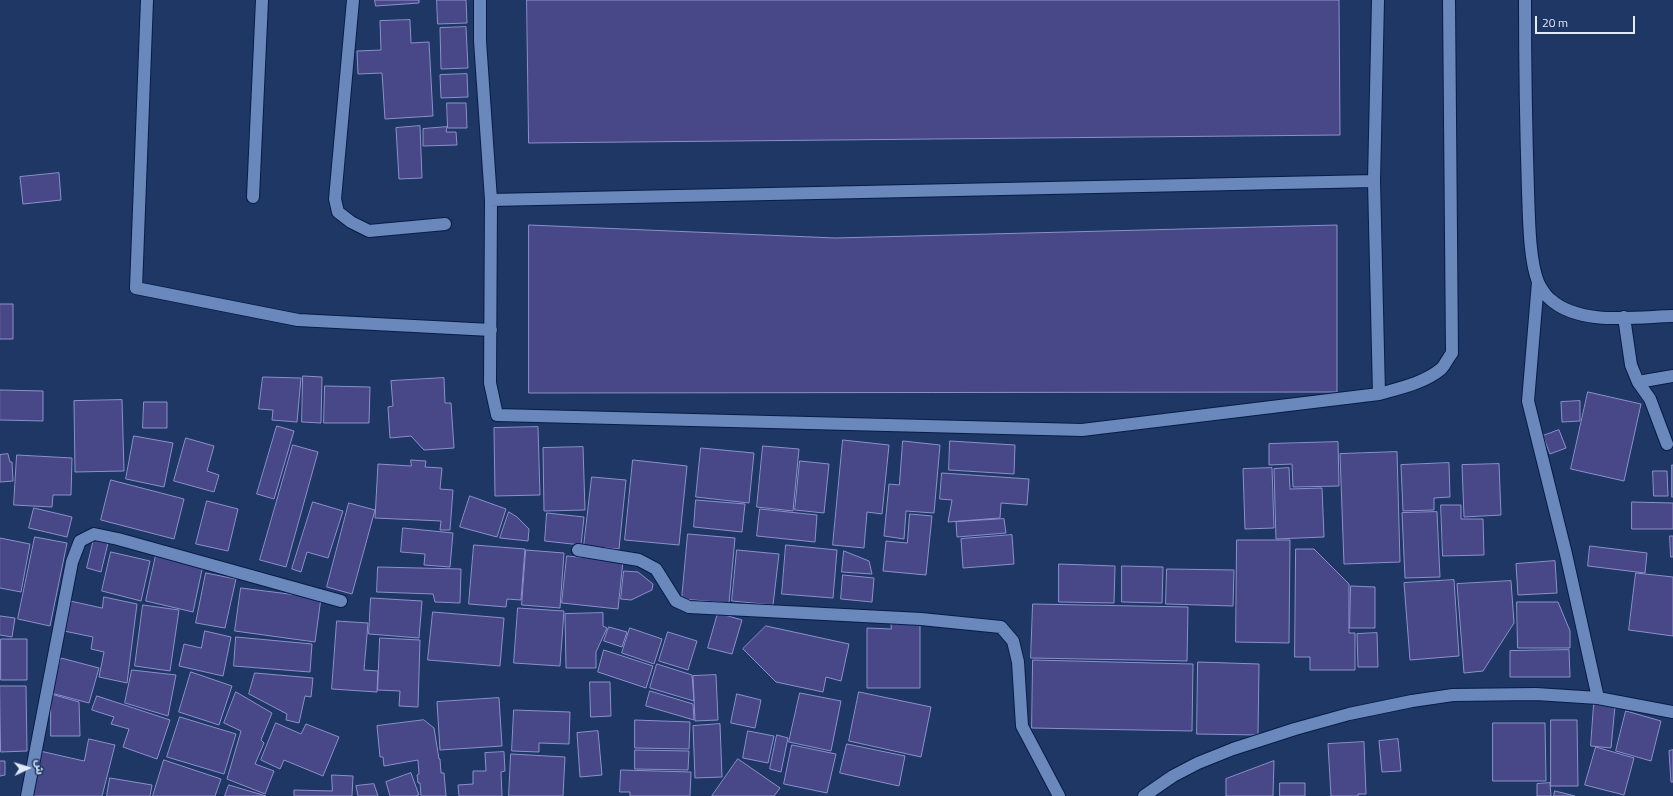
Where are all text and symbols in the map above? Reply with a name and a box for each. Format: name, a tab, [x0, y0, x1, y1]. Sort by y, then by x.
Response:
scale bar	[1537, 8, 1637, 34]
text: 20 m	[1542, 13, 1568, 32]
north arrow	[8, 748, 48, 788]
text: ش	[31, 759, 48, 775]

